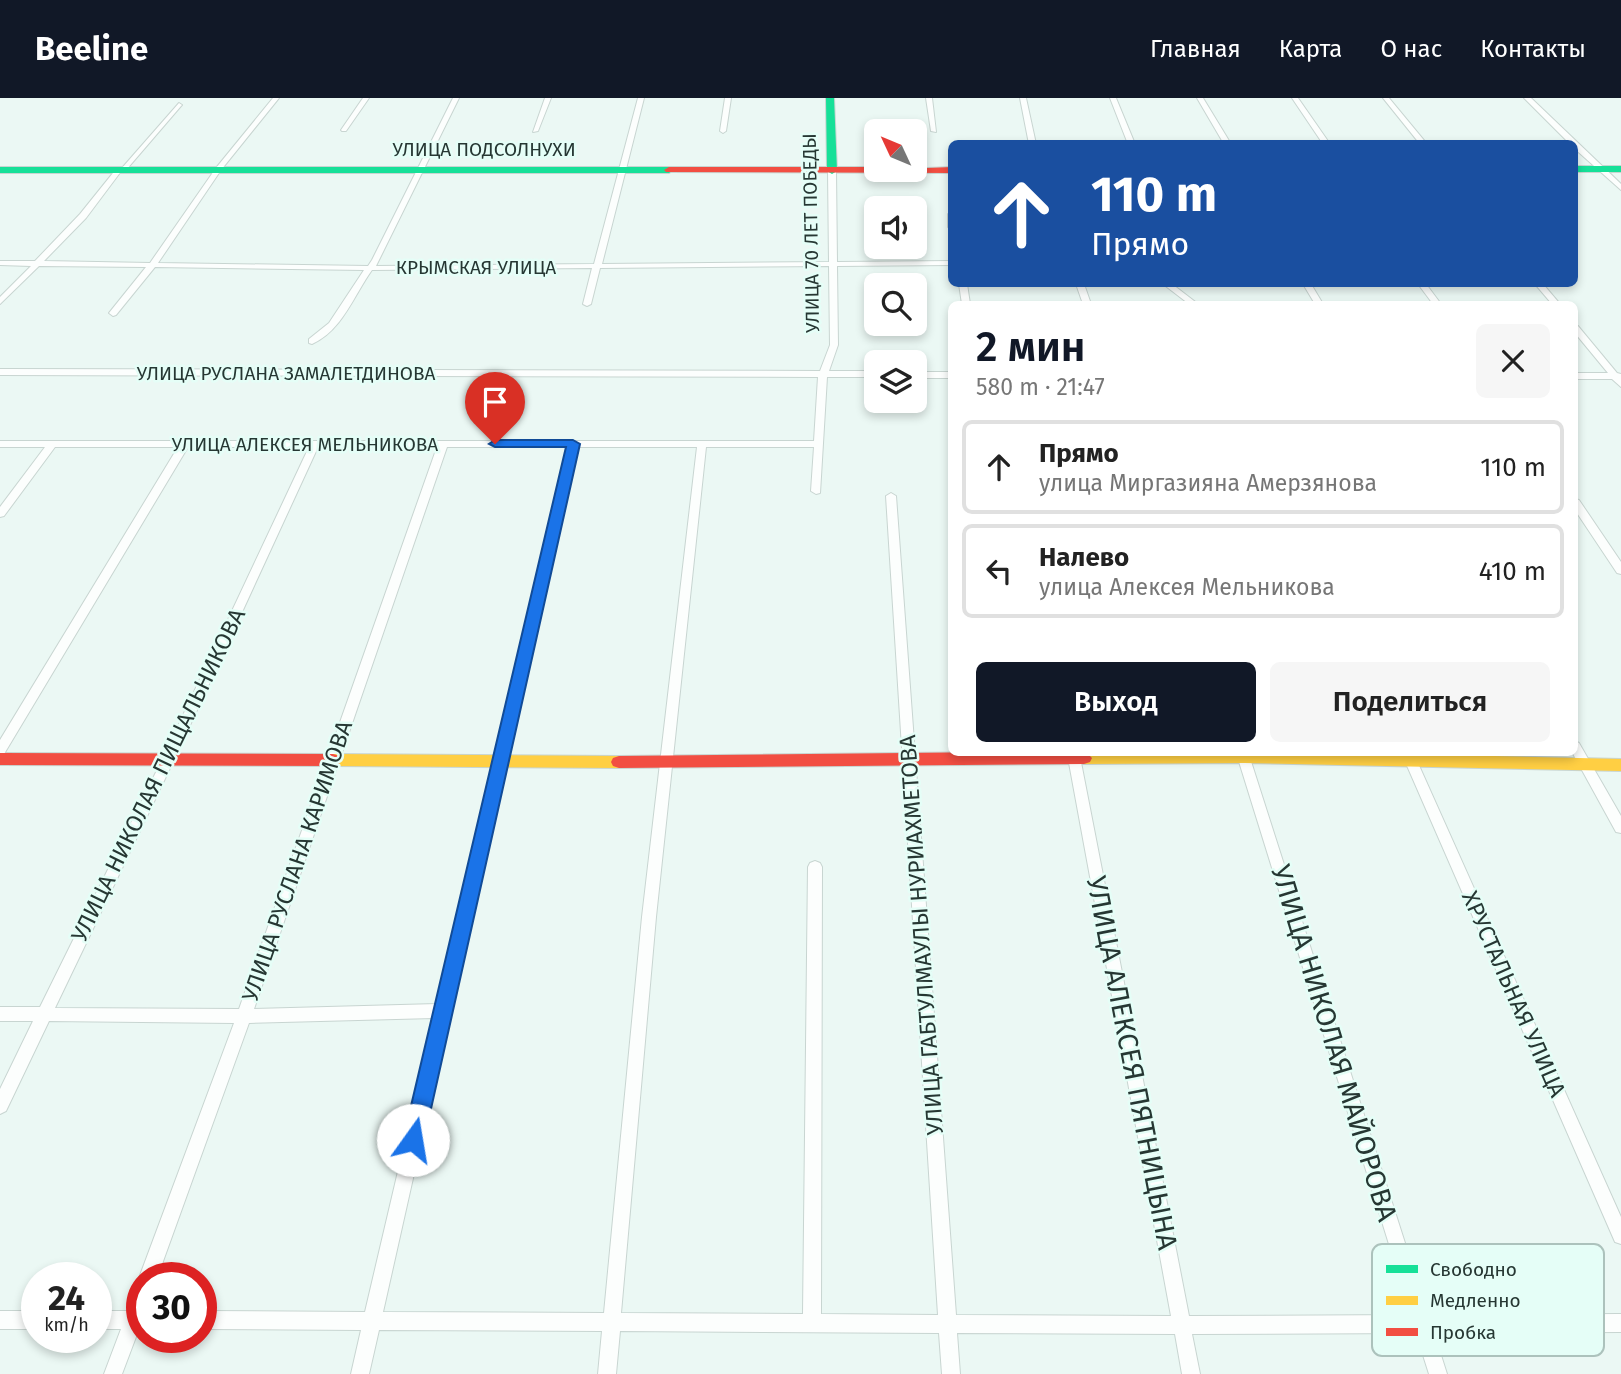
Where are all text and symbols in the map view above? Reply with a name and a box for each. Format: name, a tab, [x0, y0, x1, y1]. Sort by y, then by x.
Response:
text: Beeline	[35, 29, 148, 69]
text: Главная	[1150, 35, 1241, 63]
text: Карта	[1279, 35, 1342, 63]
text: О нас	[1380, 35, 1442, 63]
text: Контакты	[1480, 35, 1586, 63]
north arrow	[864, 119, 928, 182]
map controls	[864, 119, 927, 413]
street label: УЛИЦА 70 ЛЕТ ПОБЕДЫ	[798, 133, 824, 333]
street label: УЛИЦА ПОДСОЛНУХИ	[392, 138, 576, 161]
text: 110 m	[1091, 165, 1217, 224]
icon: ahead	[976, 168, 1067, 259]
button: sound	[864, 196, 927, 259]
text: Прямо	[1091, 225, 1189, 263]
street label: КРЫМСКАЯ УЛИЦА	[396, 256, 556, 279]
button: search	[864, 273, 927, 336]
text: 2 мин	[976, 322, 1086, 372]
button: close	[1476, 324, 1550, 398]
button: layers	[864, 350, 927, 413]
street label: УЛИЦА РУСЛАНА ЗАМАЛЕТДИНОВА	[137, 362, 435, 385]
pin	[465, 372, 525, 444]
text: 580 m · 21:47	[976, 373, 1105, 401]
icon: arrive	[476, 383, 514, 421]
street label: УЛИЦА АЛЕКСЕЯ МЕЛЬНИКОВА	[172, 433, 438, 456]
text: Прямо	[1039, 438, 1119, 469]
icon: ahead	[980, 448, 1018, 486]
text: 110 m	[1480, 452, 1546, 483]
text: улица Миргазияна Амерзянова	[1039, 469, 1377, 497]
text: Налево	[1039, 542, 1129, 573]
icon: left	[980, 552, 1018, 590]
text: 410 m	[1479, 556, 1546, 587]
text: улица Алексея Мельникова	[1039, 573, 1335, 601]
street label: УЛИЦА НИКОЛАЯ ПИЩАЛЬНИКОВА	[65, 603, 251, 946]
button: Выход	[976, 662, 1256, 742]
button: Поделиться	[1270, 662, 1550, 742]
street label: УЛИЦА РУСЛАНА КАРИМОВА	[236, 716, 359, 1005]
street label: УЛИЦА ГАБТУЛМАУЛЫ НУРИАХМЕТОВА	[893, 733, 949, 1136]
street label: УЛИЦА НИКОЛАЯ МАЙОРОВА	[1264, 861, 1404, 1225]
street label: УЛИЦА АЛЕКСЕЯ ПЯТНИЦЫНА	[1080, 873, 1184, 1253]
street label: ХРУСТАЛЬНАЯ УЛИЦА	[1456, 887, 1572, 1102]
position arrow	[376, 1103, 450, 1177]
legend	[1372, 1244, 1604, 1356]
text: Свободно	[1430, 1258, 1517, 1281]
speed limit sign: 30	[126, 1262, 217, 1353]
text: 24	[48, 1277, 85, 1319]
text: Медленно	[1430, 1289, 1521, 1312]
text: km/h	[44, 1314, 89, 1336]
text: Пробка	[1430, 1321, 1496, 1344]

